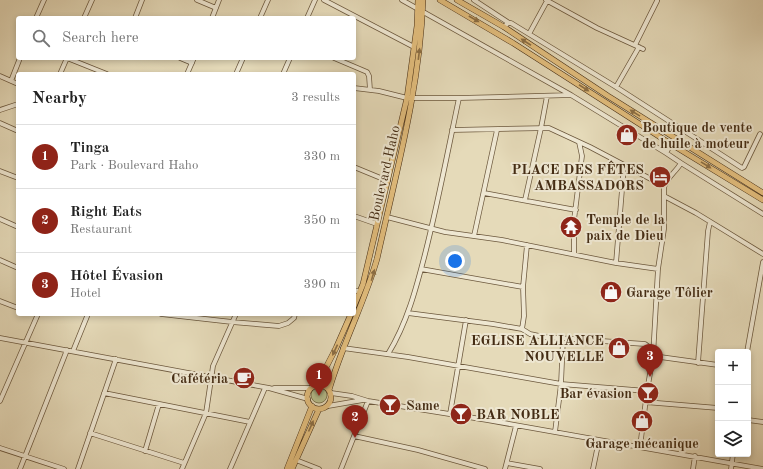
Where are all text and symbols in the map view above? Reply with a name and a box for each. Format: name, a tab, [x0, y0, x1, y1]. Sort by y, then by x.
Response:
search box	[16, 16, 356, 60]
one-way arrow	[468, 16, 480, 23]
icon: search	[30, 27, 52, 49]
text: Search here	[62, 31, 139, 46]
one-way arrow	[521, 38, 531, 46]
one-way arrow	[416, 48, 423, 60]
one-way arrow	[578, 85, 590, 92]
text: Nearby	[32, 90, 87, 107]
text: 3 results	[291, 91, 340, 104]
one-way arrow	[629, 109, 641, 116]
place label: Boutique de vente de huile à moteur	[642, 121, 752, 151]
shop icon: Boutique de vente de huile à moteur	[614, 122, 640, 148]
street label: Boulevard Haho	[367, 124, 403, 222]
text: Tinga	[70, 141, 109, 156]
text: 1	[41, 150, 49, 163]
text: 330 m	[303, 150, 340, 163]
text: Park · Boulevard Haho	[70, 159, 198, 172]
place label: PLACE DES FÊTES AMBASSADORS	[511, 160, 644, 193]
one-way arrow	[701, 161, 711, 169]
hotel icon: PLACE DES FÊTES AMBASSADORS	[647, 164, 673, 190]
text: Right Eats	[70, 205, 142, 220]
place label: Temple de la paix de Dieu	[586, 213, 665, 243]
text: 2	[41, 214, 49, 227]
text: 350 m	[303, 214, 340, 227]
temple icon: Temple de la paix de Dieu	[558, 214, 584, 240]
text: Restaurant	[70, 223, 132, 236]
your location	[445, 251, 465, 271]
text: Hôtel Évasion	[70, 269, 163, 284]
one-way arrow	[370, 269, 376, 281]
text: 3	[41, 278, 49, 291]
text: 390 m	[303, 278, 340, 291]
shop icon: Garage Tôlier	[598, 279, 624, 305]
place label: Garage Tôlier	[626, 286, 713, 300]
text: Hotel	[70, 287, 101, 300]
place label: EGLISE ALLIANCE NOUVELLE	[471, 334, 604, 364]
shop icon: EGLISE ALLIANCE NOUVELLE	[606, 335, 632, 361]
one-way arrow	[332, 344, 338, 355]
pin: 3	[637, 344, 663, 377]
map controls	[715, 349, 751, 457]
button: +	[715, 349, 751, 385]
pin: 1	[306, 363, 332, 396]
cafe icon: Cafétéria	[231, 365, 257, 391]
place label: Cafétéria	[171, 372, 228, 386]
bar icon: Bar évasion	[635, 380, 661, 406]
button: −	[715, 385, 751, 421]
place label: Bar évasion	[559, 387, 632, 401]
bar icon: Same	[377, 392, 403, 418]
place label: Same	[406, 399, 440, 413]
bar icon: BAR NOBLE	[448, 401, 474, 427]
pin: 2	[342, 405, 368, 438]
place label: BAR NOBLE	[476, 408, 559, 422]
shop icon: Garage mécanique	[629, 408, 655, 434]
one-way arrow	[308, 420, 314, 432]
button: layers	[715, 421, 751, 457]
place label: Garage mécanique	[585, 437, 699, 451]

